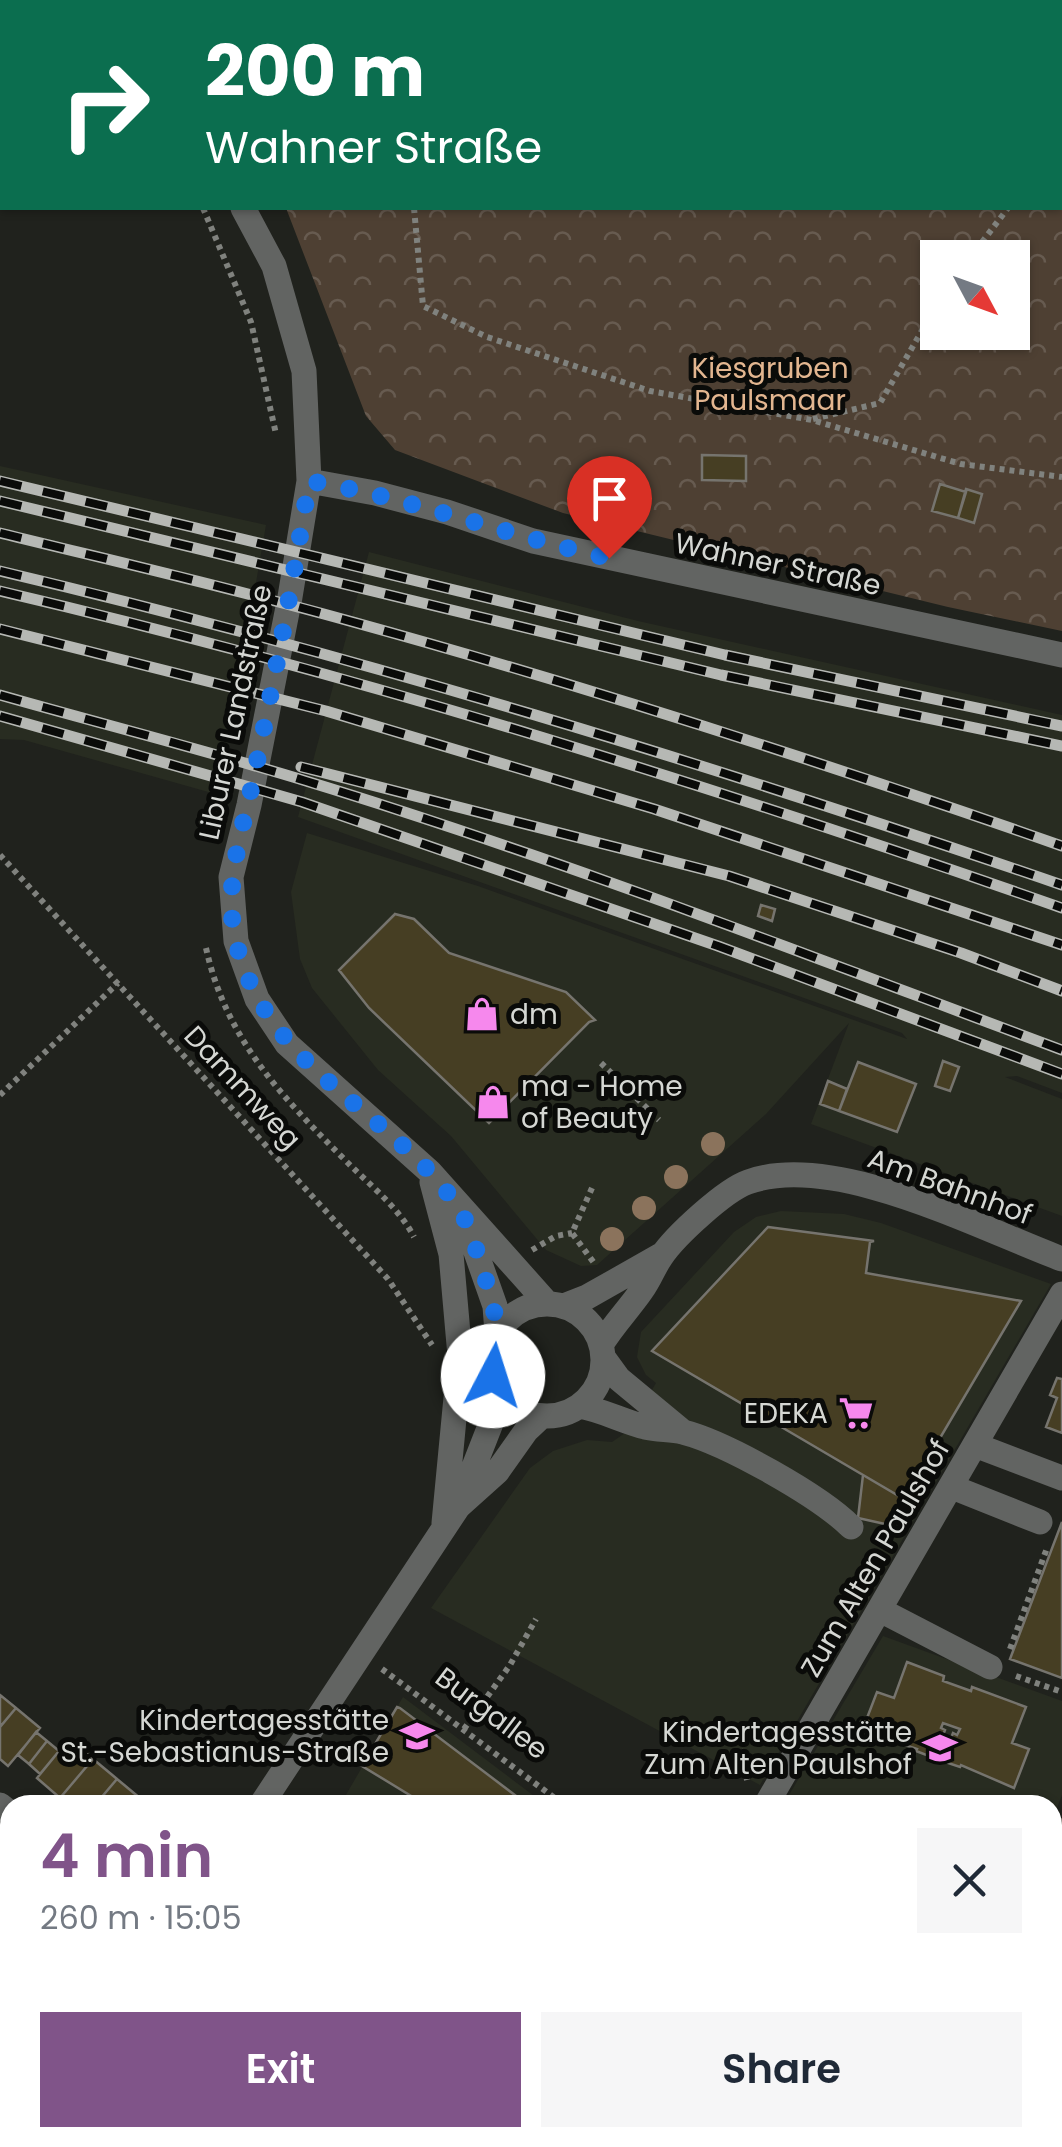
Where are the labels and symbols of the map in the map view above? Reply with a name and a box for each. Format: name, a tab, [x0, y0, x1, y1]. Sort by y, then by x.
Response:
north arrow	[920, 240, 1030, 350]
park label: Kiesgruben Paulsmaar	[691, 349, 849, 420]
pin	[567, 456, 652, 559]
street label: Wahner Straße	[671, 524, 885, 605]
street label: Liburer Landstraße	[189, 581, 282, 843]
shop icon: dm	[463, 995, 501, 1033]
place label: dm	[510, 995, 558, 1034]
street label: Dammweg	[175, 1017, 310, 1158]
place label: ma - Home of Beauty	[521, 1067, 683, 1138]
shop icon: ma - Home of Beauty	[474, 1083, 512, 1121]
street label: Am Bahnhof	[862, 1139, 1037, 1234]
position arrow	[441, 1324, 545, 1428]
place label: EDEKA	[744, 1394, 828, 1433]
supermarket icon: EDEKA	[837, 1394, 875, 1432]
street label: Zum Alten Paulshof	[792, 1433, 959, 1684]
street label: Burgallee	[427, 1658, 556, 1769]
place label: Kindertagesstätte St.-Sebastianus-Straße	[60, 1701, 389, 1772]
place label: Kindertagesstätte Zum Alten Paulshof	[644, 1713, 912, 1784]
school or university icon: Kindertagesstätte St.-Sebastianus-Straße	[398, 1717, 436, 1755]
school or university icon: Kindertagesstätte Zum Alten Paulshof	[921, 1729, 959, 1767]

